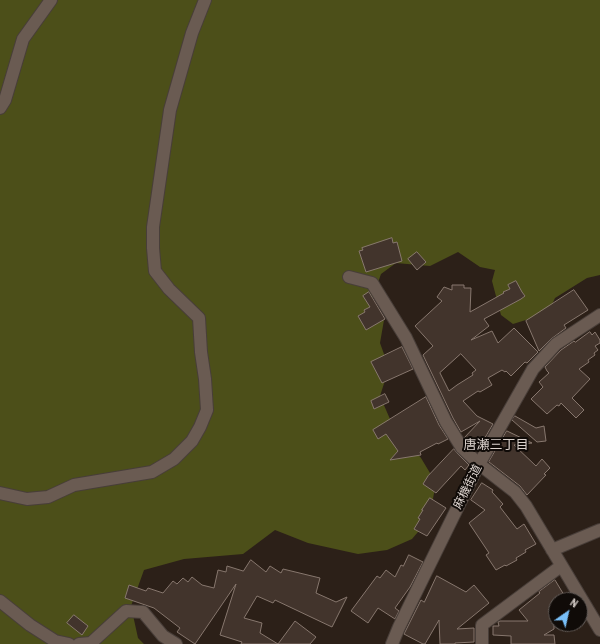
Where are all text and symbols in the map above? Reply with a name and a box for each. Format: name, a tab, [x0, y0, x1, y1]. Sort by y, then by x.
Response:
district label: 唐瀬三丁目	[464, 438, 528, 454]
street label: 麻機街道	[451, 462, 485, 512]
north arrow	[548, 592, 588, 632]
text: N	[568, 595, 581, 611]

